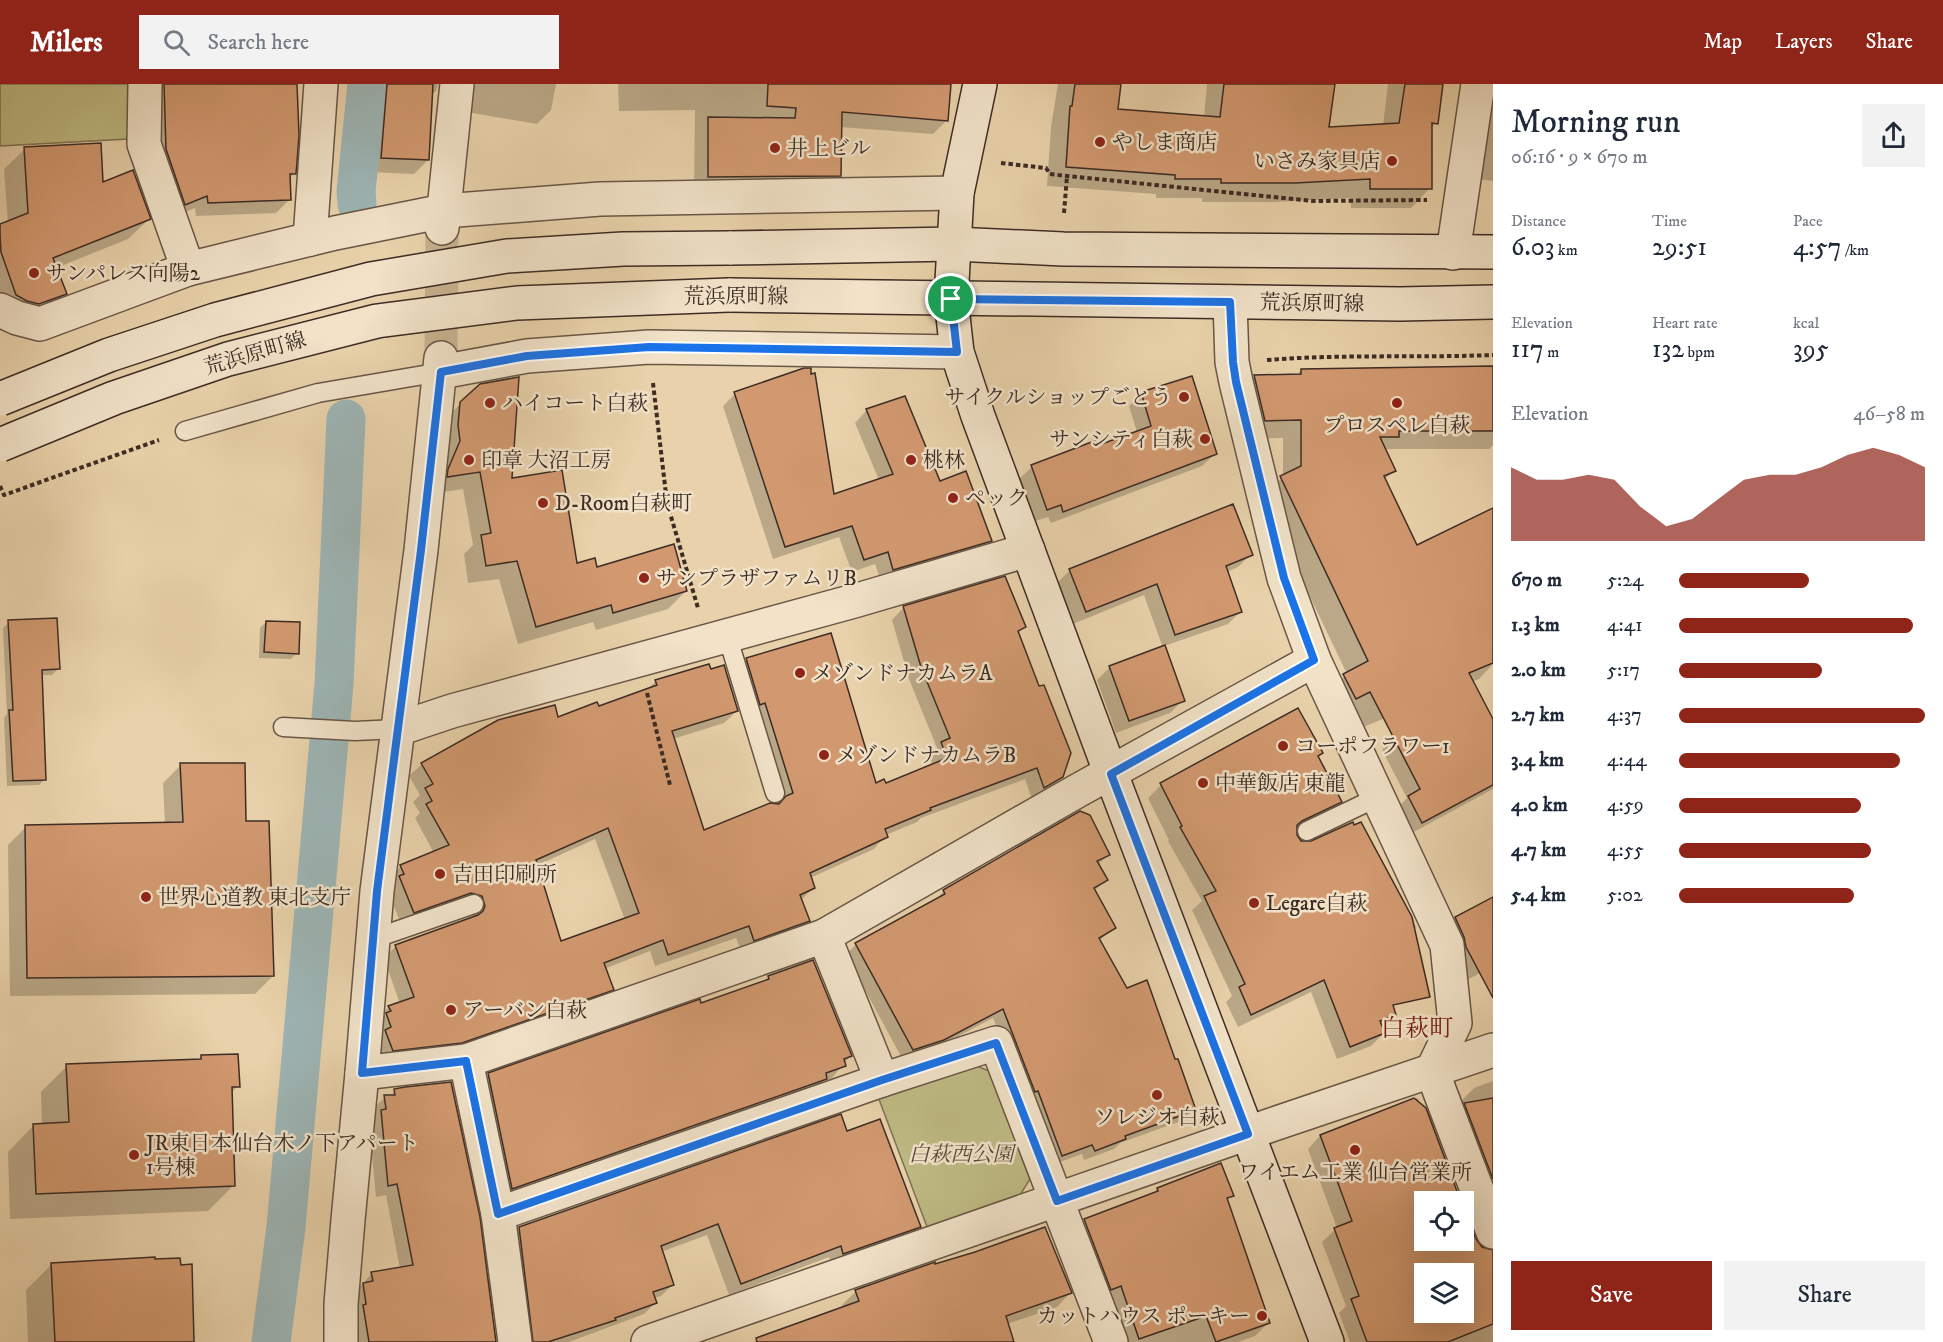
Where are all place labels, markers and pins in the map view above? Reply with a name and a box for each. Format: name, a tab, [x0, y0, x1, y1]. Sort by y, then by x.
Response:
place label: やしま商店	[1112, 130, 1217, 156]
marker: やしま商店	[1093, 135, 1107, 149]
place label: 井上ビル	[787, 136, 871, 162]
marker: 井上ビル	[768, 141, 782, 155]
place label: いさみ家具店	[1254, 149, 1380, 175]
marker: いさみ家具店	[1385, 154, 1399, 168]
place label: サンパレス向陽2	[46, 261, 201, 287]
marker: サンパレス向陽2	[27, 266, 41, 280]
pin	[925, 273, 976, 324]
place label: サイクルショップごとう	[944, 385, 1172, 411]
marker: サイクルショップごとう	[1177, 390, 1191, 404]
place label: ハイコート白萩	[502, 391, 648, 417]
marker: ハイコート白萩	[483, 396, 497, 410]
marker: プロスペレ白萩	[1390, 396, 1404, 410]
place label: プロスペレ白萩	[1324, 413, 1471, 439]
place label: サンシティ白萩	[1049, 427, 1193, 453]
marker: サンシティ白萩	[1198, 432, 1212, 446]
place label: 印章 大沼工房	[481, 448, 612, 474]
place label: 桃林	[923, 448, 965, 474]
marker: 印章 大沼工房	[462, 453, 476, 467]
marker: 桃林	[904, 453, 918, 467]
place label: ペック	[965, 486, 1028, 512]
place label: D-Room白萩町	[555, 491, 692, 517]
marker: ペック	[946, 491, 960, 505]
marker: D-Room白萩町	[536, 496, 550, 510]
place label: サンプラザファムリB	[656, 566, 857, 592]
marker: サンプラザファムリB	[637, 571, 651, 585]
place label: メゾンドナカムラA	[812, 661, 993, 687]
marker: メゾンドナカムラA	[793, 666, 807, 680]
place label: コーポフラワー1	[1295, 734, 1450, 760]
marker: コーポフラワー1	[1276, 739, 1290, 753]
place label: メゾンドナカムラB	[836, 743, 1016, 769]
marker: メゾンドナカムラB	[817, 748, 831, 762]
place label: 中華飯店 東龍	[1215, 771, 1346, 797]
marker: 中華飯店 東龍	[1196, 776, 1210, 790]
place label: 吉田印刷所	[452, 862, 557, 888]
marker: 吉田印刷所	[433, 867, 447, 881]
place label: 世界心道教 東北支庁	[158, 885, 352, 911]
marker: 世界心道教 東北支庁	[139, 890, 153, 904]
place label: Legare白萩	[1266, 891, 1367, 917]
marker: Legare白萩	[1247, 896, 1261, 910]
place label: アーバン白萩	[463, 998, 587, 1024]
marker: アーバン白萩	[444, 1003, 458, 1017]
marker: ソレジオ白萩	[1150, 1088, 1164, 1102]
place label: ソレジオ白萩	[1094, 1105, 1220, 1131]
place label: JR東日本仙台木ノ下アパート 1号棟	[144, 1131, 419, 1181]
marker: ワイエム工業 仙台営業所	[1348, 1143, 1362, 1157]
marker: JR東日本仙台木ノ下アパート 1号棟	[127, 1148, 141, 1162]
place label: ワイエム工業 仙台営業所	[1238, 1160, 1472, 1186]
place label: カットハウス ポーキー	[1037, 1304, 1250, 1330]
marker: カットハウス ポーキー	[1255, 1309, 1269, 1323]

